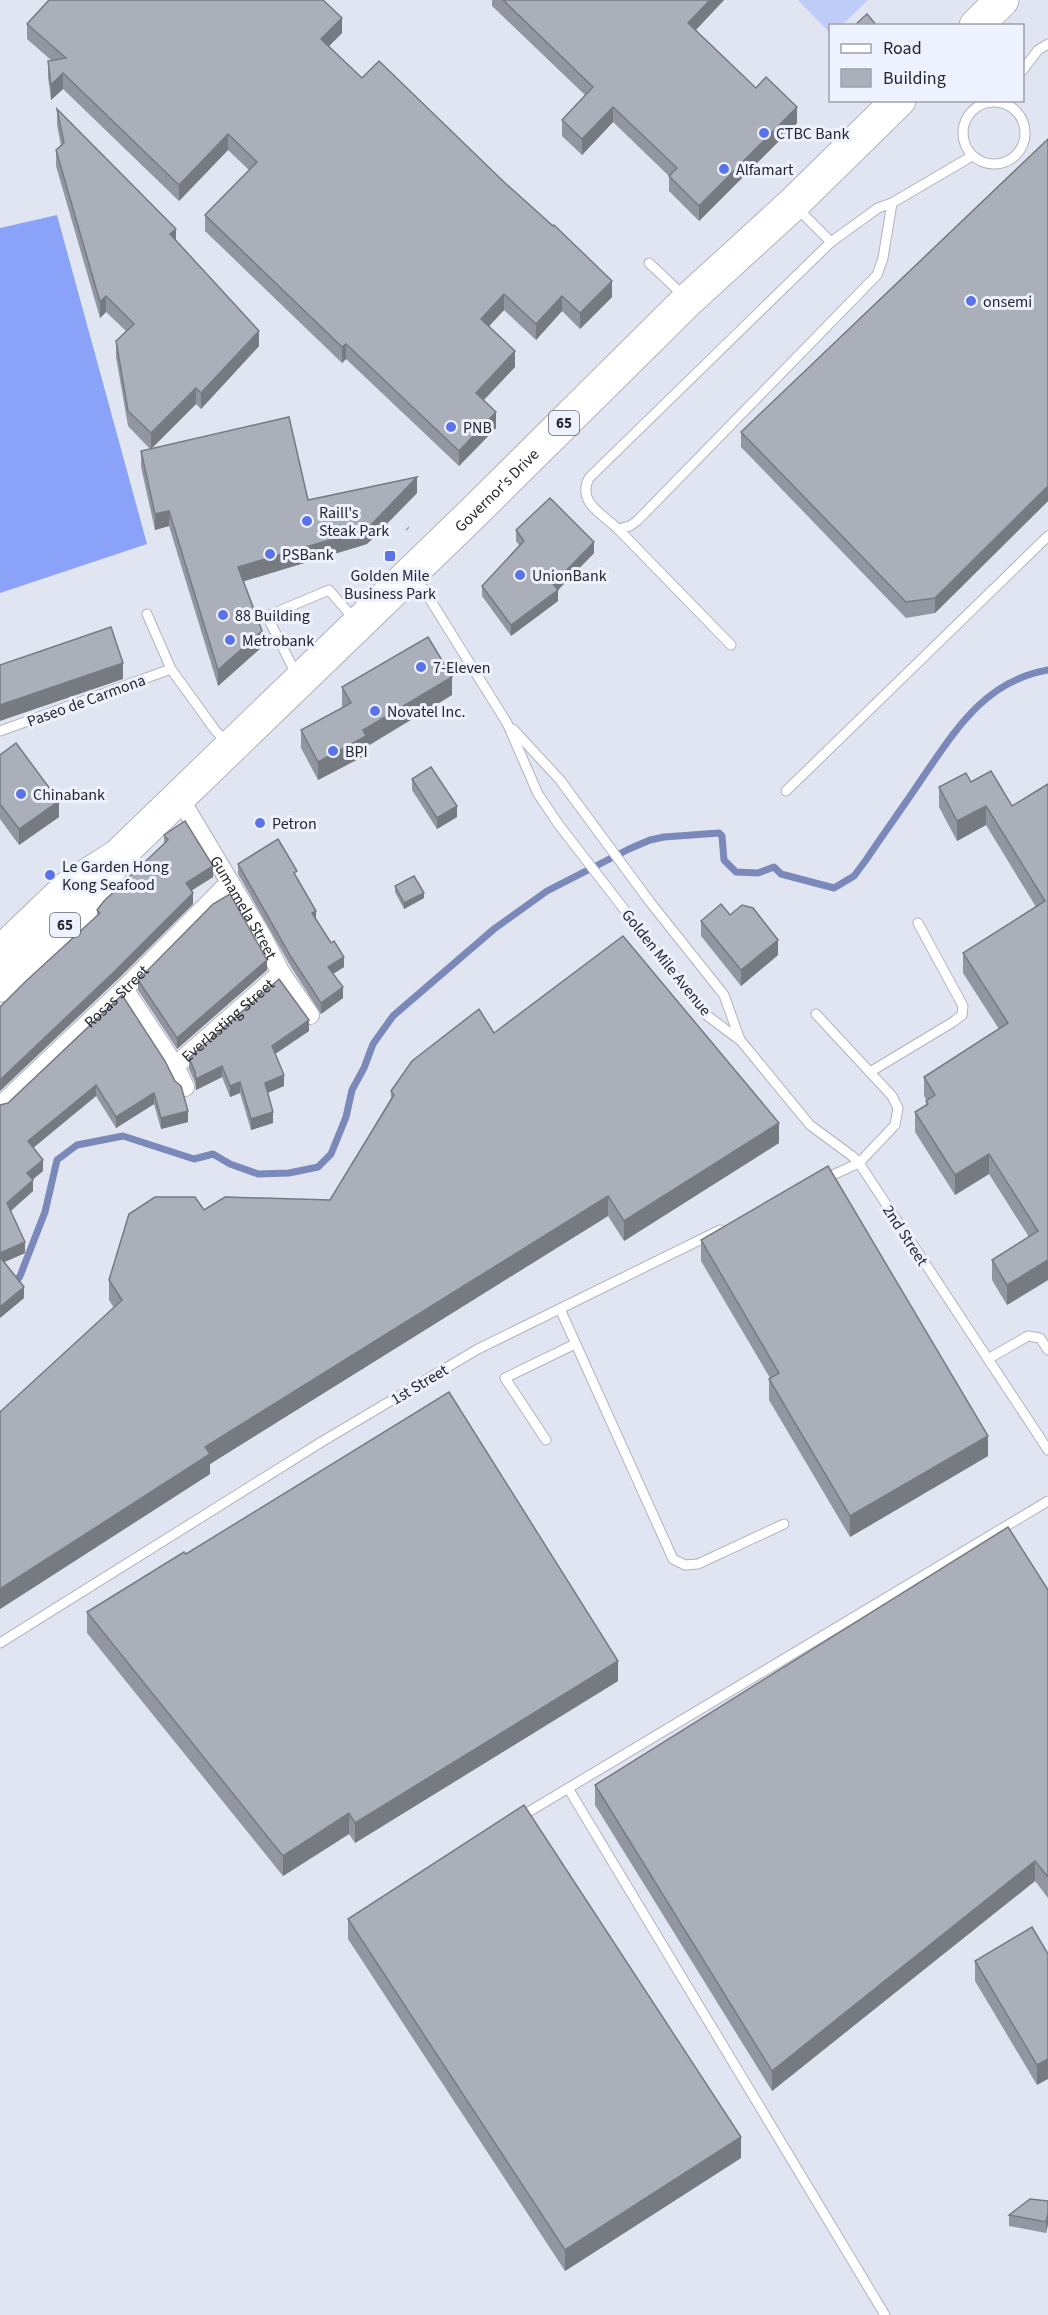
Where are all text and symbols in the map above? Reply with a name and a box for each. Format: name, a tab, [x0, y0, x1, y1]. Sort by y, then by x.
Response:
legend	[829, 24, 1024, 102]
text: Road	[883, 36, 922, 61]
text: Building	[883, 66, 946, 91]
place label: CTBC Bank	[776, 123, 849, 145]
marker: CTBC Bank	[757, 126, 771, 140]
place label: Alfamart	[736, 159, 794, 181]
marker: Alfamart	[717, 162, 731, 176]
place label: onsemi	[983, 291, 1032, 313]
marker: onsemi	[964, 294, 978, 308]
road number: 65	[549, 411, 579, 435]
place label: PNB	[463, 417, 492, 439]
marker: PNB	[444, 420, 458, 434]
street label: Governor's Drive	[450, 444, 544, 537]
place label: Raill's Steak Park	[319, 502, 389, 542]
marker: Raill's Steak Park	[300, 514, 314, 528]
place label: PSBank	[282, 544, 334, 566]
marker: PSBank	[263, 547, 277, 561]
marker: Golden Mile Business Park	[383, 549, 397, 563]
place label: Golden Mile Business Park	[344, 565, 436, 605]
place label: UnionBank	[532, 565, 607, 587]
marker: UnionBank	[513, 568, 527, 582]
place label: 88 Building	[235, 605, 310, 627]
marker: 88 Building	[216, 608, 230, 622]
place label: Metrobank	[242, 630, 314, 652]
marker: Metrobank	[223, 633, 237, 647]
place label: 7-Eleven	[433, 657, 491, 679]
marker: 7-Eleven	[414, 660, 428, 674]
street label: Paseo de Carmona	[24, 669, 149, 733]
place label: Novatel Inc.	[387, 701, 466, 723]
marker: Novatel Inc.	[368, 704, 382, 718]
place label: BPI	[345, 741, 368, 763]
marker: BPI	[326, 744, 340, 758]
place label: Chinabank	[33, 784, 105, 806]
marker: Chinabank	[14, 787, 28, 801]
place label: Petron	[272, 813, 317, 835]
marker: Petron	[253, 816, 267, 830]
street label: Gumamela Street	[204, 852, 282, 964]
place label: Le Garden Hong Kong Seafood	[62, 856, 169, 896]
marker: Le Garden Hong Kong Seafood	[43, 868, 57, 882]
street label: Golden Mile Avenue	[616, 905, 716, 1021]
road number: 65	[50, 913, 80, 937]
street label: Rosas Street	[80, 960, 155, 1033]
street label: Everlasting Street	[177, 973, 280, 1068]
street label: 2nd Street	[877, 1201, 933, 1271]
street label: 1st Street	[387, 1359, 453, 1411]

